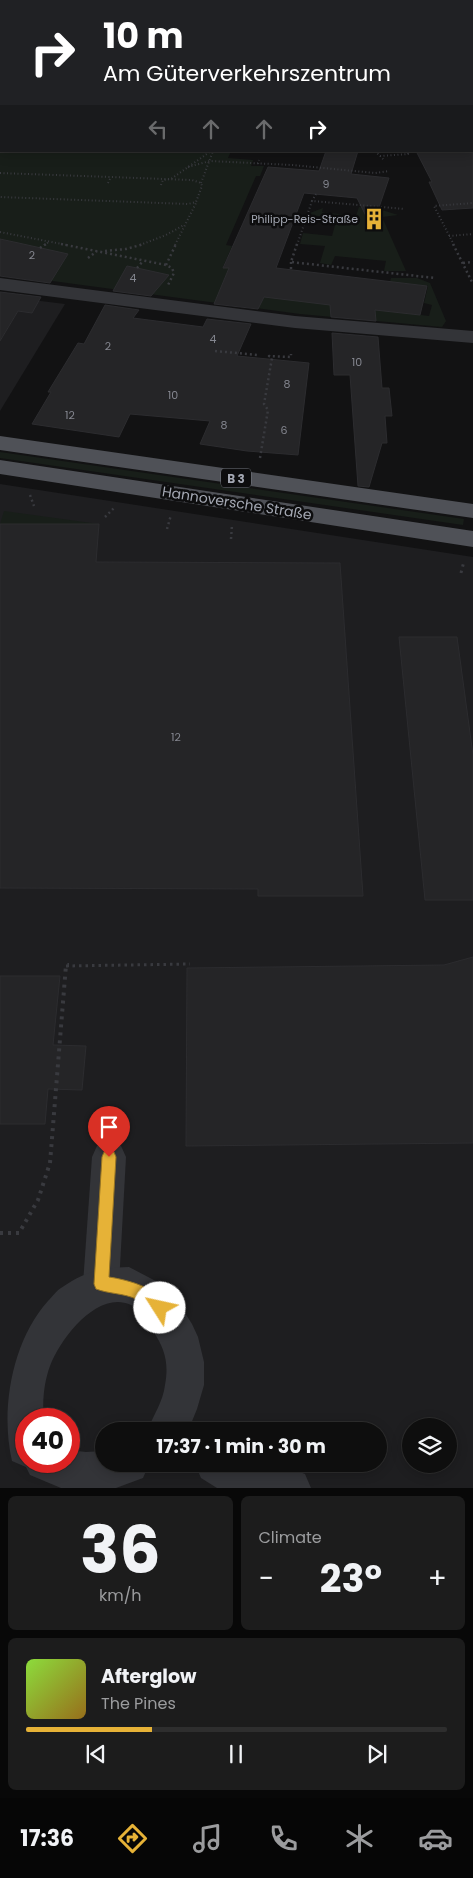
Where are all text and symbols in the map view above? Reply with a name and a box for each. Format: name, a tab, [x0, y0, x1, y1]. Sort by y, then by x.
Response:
text: 10 m	[103, 11, 183, 60]
icon: right	[20, 20, 85, 85]
text: Am Güterverkehrszentrum	[103, 58, 391, 89]
icon: left	[144, 115, 172, 143]
icon: ahead	[197, 115, 225, 143]
icon: ahead	[250, 115, 278, 143]
icon: right	[303, 115, 331, 143]
house number: 9	[323, 176, 330, 192]
building icon: Philipp-Reis-Straße	[361, 206, 387, 232]
place label: Philipp-Reis-Straße	[251, 211, 358, 227]
house number: 2	[29, 247, 35, 263]
house number: 4	[130, 270, 137, 286]
house number: 4	[210, 331, 217, 347]
house number: 2	[105, 338, 111, 354]
house number: 10	[352, 354, 362, 370]
house number: 8	[284, 376, 291, 392]
house number: 10	[168, 387, 178, 403]
house number: 12	[65, 407, 75, 423]
house number: 8	[221, 417, 228, 433]
house number: 6	[281, 422, 288, 438]
road number: B 3	[221, 468, 251, 488]
street label: Hannoversche Straße	[161, 481, 314, 525]
house number: 12	[171, 729, 181, 745]
pin	[88, 1106, 130, 1157]
icon: arrive	[95, 1113, 123, 1141]
position arrow	[133, 1281, 185, 1333]
speed limit sign: 40	[15, 1408, 80, 1473]
map controls	[402, 1418, 457, 1473]
button: layers	[402, 1418, 457, 1473]
text: 17:37 · 1 min · 30 m	[156, 1433, 326, 1460]
text: 36	[80, 1505, 161, 1596]
text: Climate	[259, 1526, 322, 1549]
text: 23°	[320, 1552, 382, 1605]
text: −	[259, 1559, 274, 1598]
text: +	[428, 1559, 447, 1598]
text: km/h	[99, 1584, 142, 1607]
text: Afterglow	[101, 1663, 196, 1690]
text: The Pines	[101, 1692, 176, 1715]
icon: previous	[82, 1740, 110, 1768]
icon: pause	[222, 1740, 250, 1768]
icon: next	[363, 1740, 391, 1768]
icon: directions	[115, 1821, 150, 1856]
icon: music	[190, 1821, 225, 1856]
icon: phone	[266, 1821, 301, 1856]
icon: climate	[342, 1821, 377, 1856]
icon: car	[418, 1821, 453, 1856]
text: 17:36	[20, 1823, 74, 1854]

